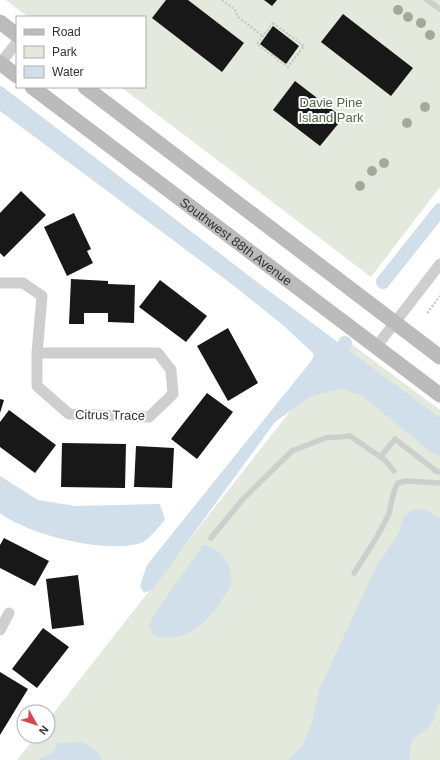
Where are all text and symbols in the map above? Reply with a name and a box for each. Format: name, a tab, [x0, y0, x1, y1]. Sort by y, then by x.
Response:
legend	[16, 16, 146, 88]
text: Road	[52, 25, 81, 39]
text: Park	[52, 45, 78, 59]
text: Water	[52, 65, 84, 79]
park label: Davie Pine Island Park	[298, 95, 364, 125]
street label: Southwest 88th Avenue	[177, 194, 295, 288]
street label: Citrus Trace	[75, 407, 145, 423]
north arrow	[16, 704, 56, 744]
text: N	[37, 723, 51, 737]

